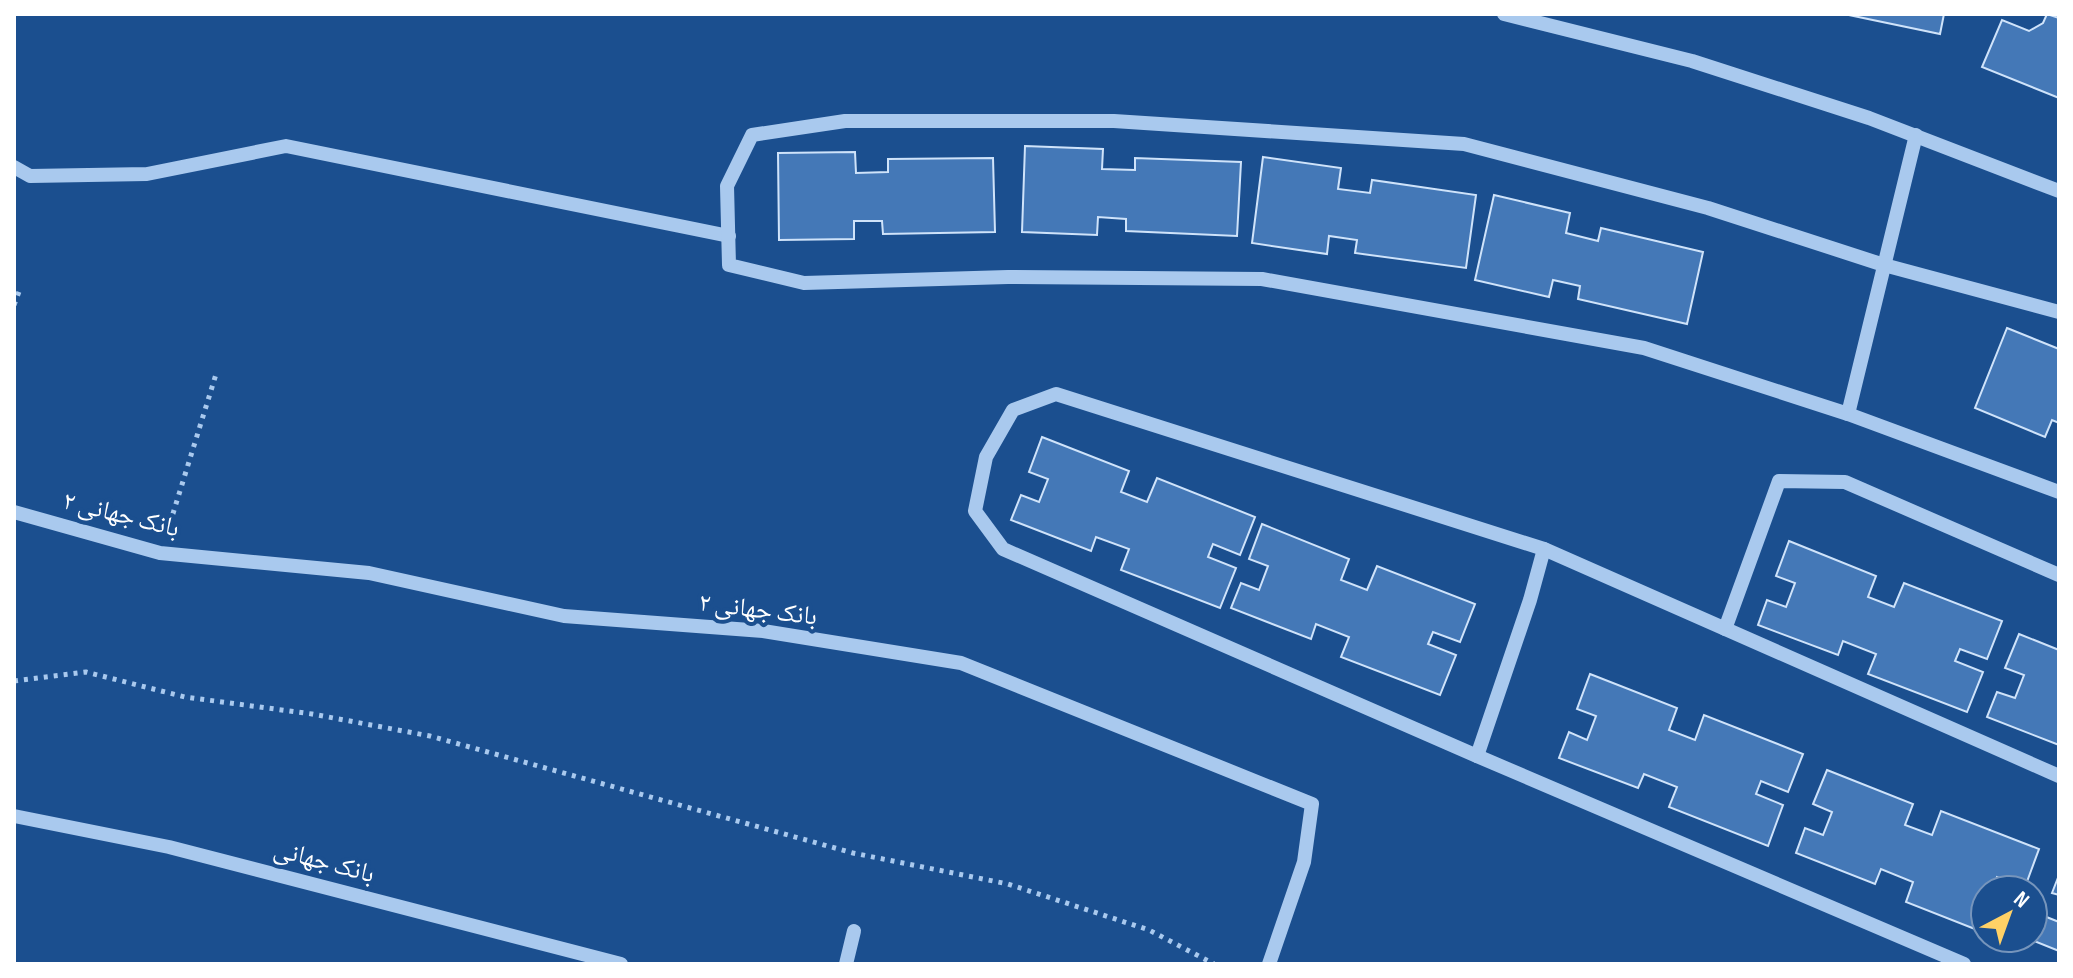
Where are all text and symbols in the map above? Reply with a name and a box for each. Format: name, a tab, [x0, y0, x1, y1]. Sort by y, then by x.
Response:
street label: بانک جهانی ۲	[59, 486, 183, 544]
street label: بانک جهانی ۲	[697, 587, 819, 633]
street label: بانک جهانی	[270, 834, 378, 890]
north arrow	[1969, 874, 2049, 954]
text: N	[2008, 886, 2034, 914]

